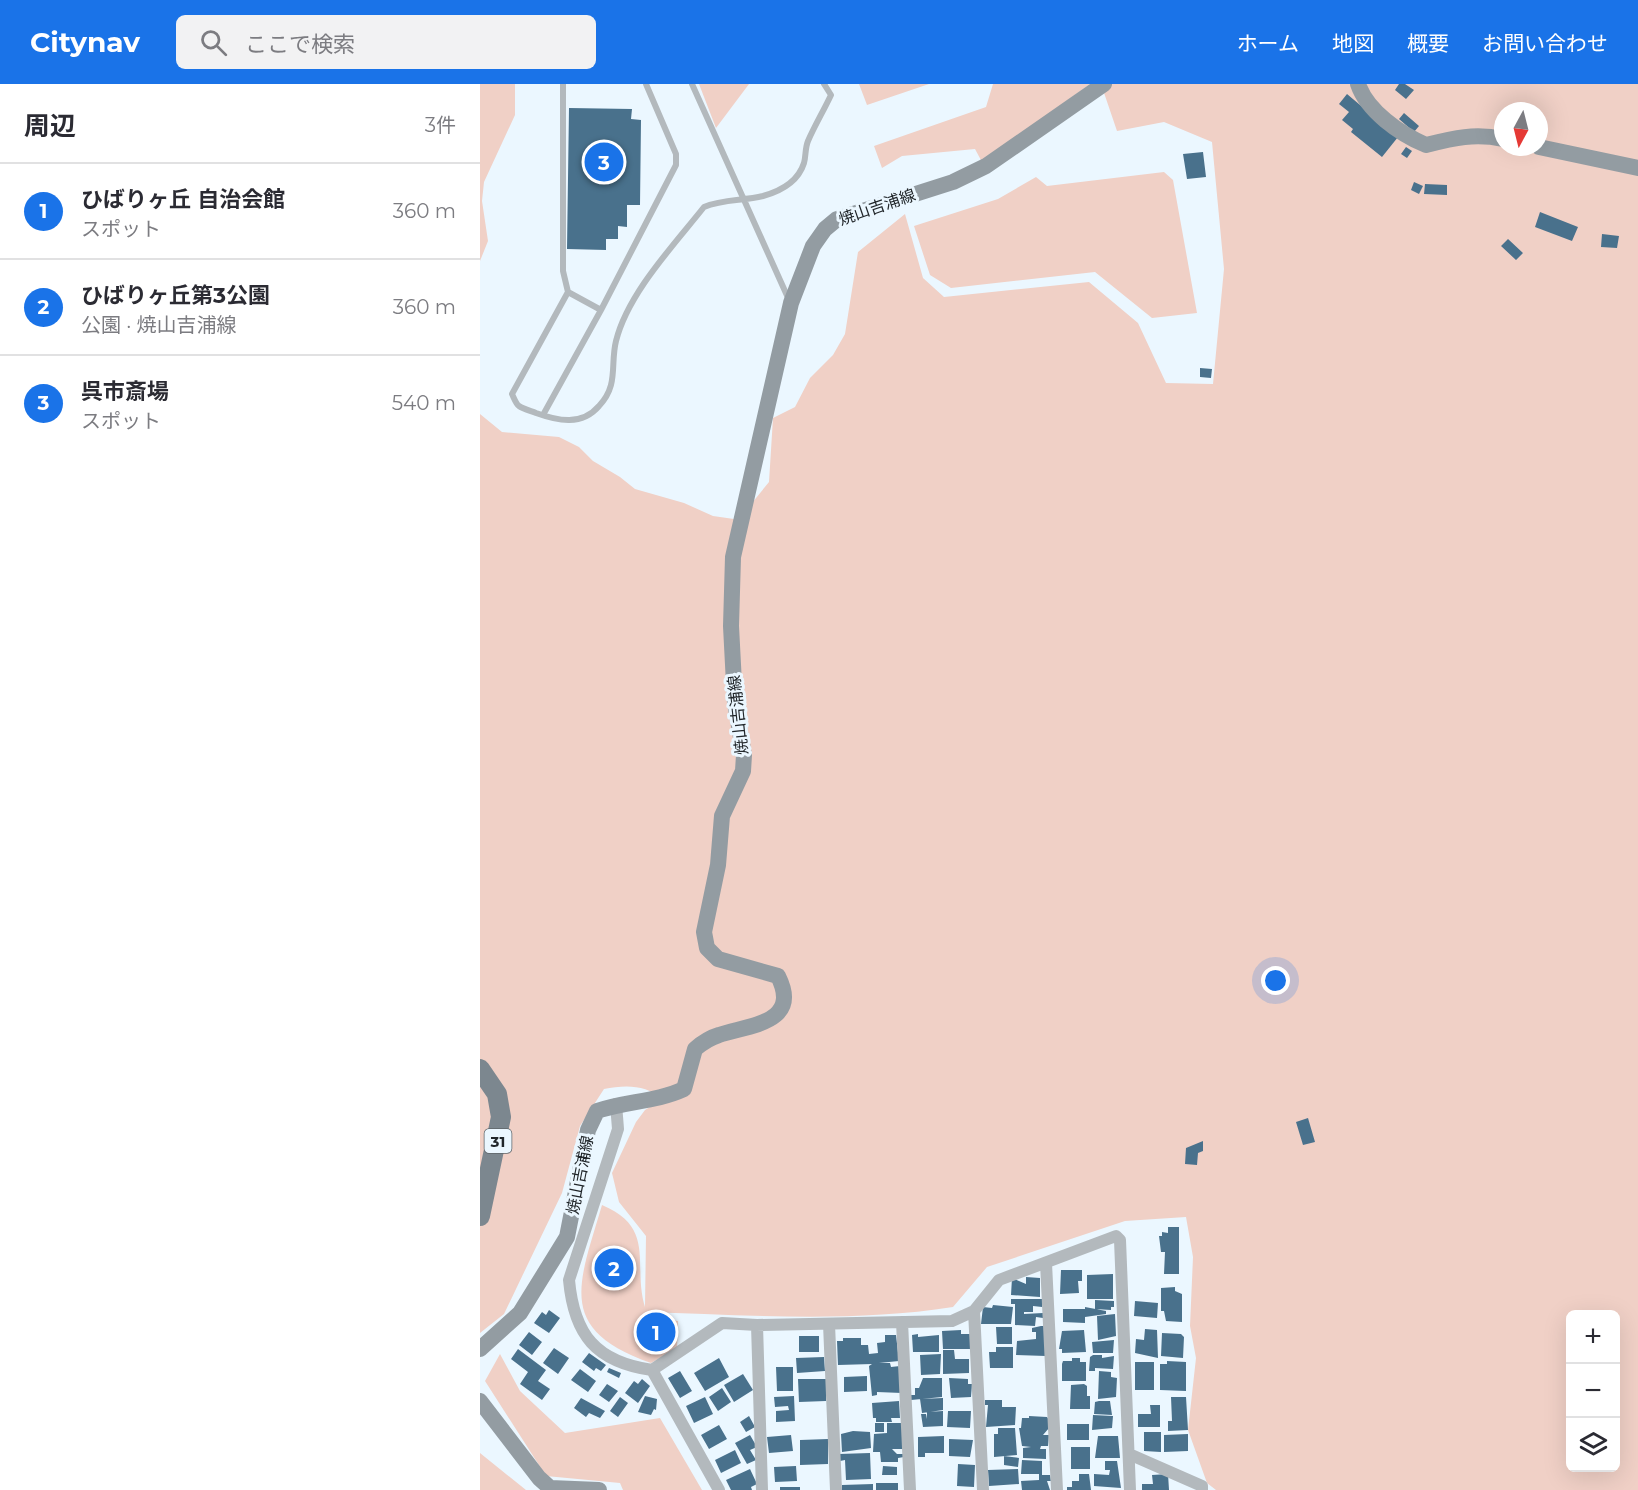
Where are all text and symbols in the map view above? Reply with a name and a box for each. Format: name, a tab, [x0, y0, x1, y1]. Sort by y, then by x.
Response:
search box	[176, 15, 596, 69]
text: Citynav	[30, 25, 140, 59]
icon: search	[197, 26, 230, 59]
text: ここで検索	[245, 31, 355, 58]
text: ホーム	[1237, 31, 1299, 56]
text: 地図	[1332, 31, 1374, 56]
text: 概要	[1407, 31, 1449, 56]
text: お問い合わせ	[1482, 31, 1608, 56]
north arrow	[1494, 102, 1548, 156]
text: 周辺	[24, 110, 76, 142]
text: 3件	[425, 113, 456, 137]
pin: 3	[584, 140, 624, 184]
street label: 焼山吉浦線	[836, 185, 918, 229]
text: ひばりヶ丘 自治会館	[81, 186, 285, 213]
text: 1	[40, 199, 47, 223]
text: 360 m	[393, 199, 456, 223]
text: スポット	[81, 217, 161, 241]
text: ひばりヶ丘第3公園	[81, 282, 270, 309]
text: 2	[38, 295, 49, 319]
text: 360 m	[393, 295, 456, 319]
text: 公園 · 焼山吉浦線	[81, 313, 237, 337]
text: 呉市斎場	[81, 378, 169, 405]
text: 3	[38, 391, 49, 415]
text: 540 m	[392, 391, 456, 415]
text: スポット	[81, 409, 161, 433]
street label: 焼山吉浦線	[724, 674, 752, 756]
your location	[1261, 966, 1290, 995]
road number: 31	[484, 1129, 512, 1153]
street label: 焼山吉浦線	[563, 1134, 597, 1216]
pin: 2	[594, 1246, 634, 1290]
pin: 1	[636, 1310, 675, 1354]
map controls	[1566, 1310, 1620, 1472]
button: +	[1566, 1310, 1620, 1364]
button: −	[1566, 1364, 1620, 1418]
button: layers	[1566, 1418, 1620, 1472]

